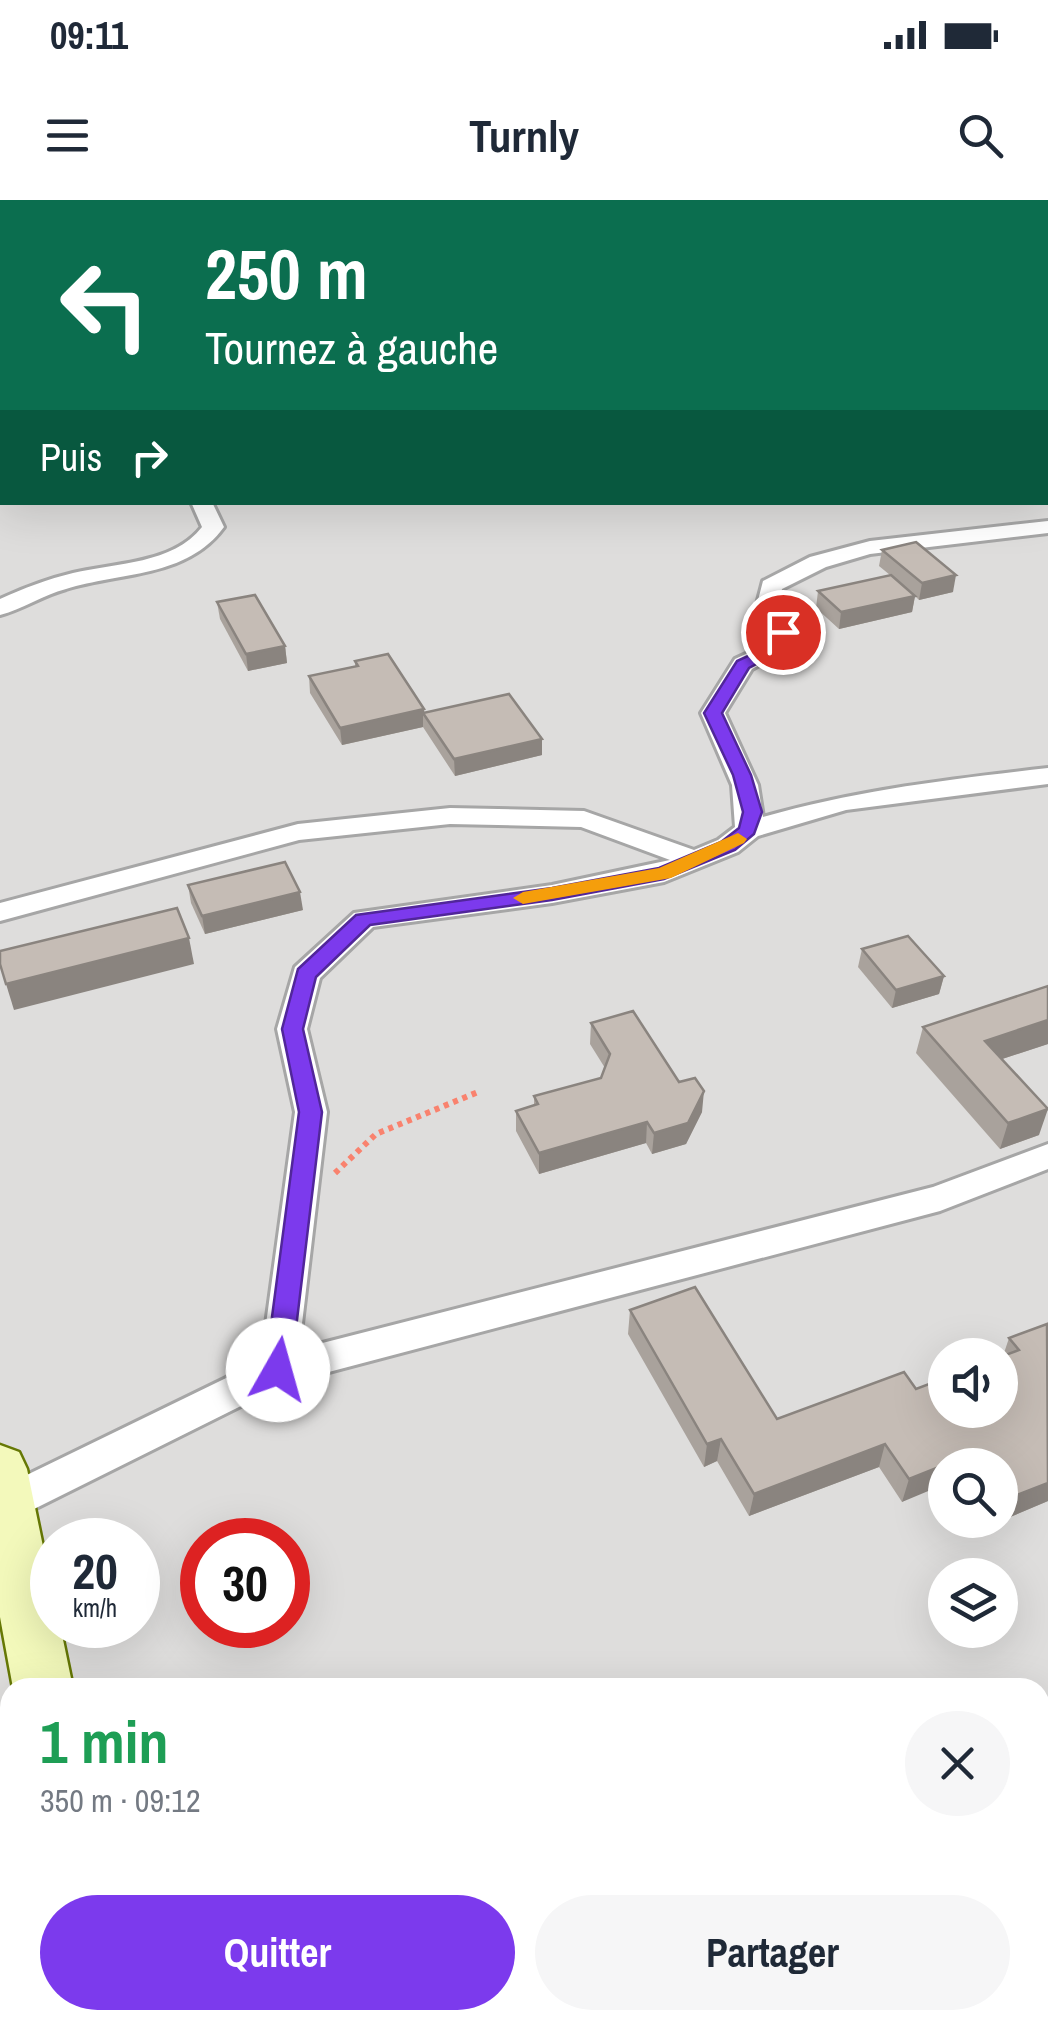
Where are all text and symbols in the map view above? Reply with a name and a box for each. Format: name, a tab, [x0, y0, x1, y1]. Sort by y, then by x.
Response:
text: 09:11	[50, 10, 128, 61]
text: Turnly	[469, 105, 579, 166]
icon: menu	[40, 108, 95, 163]
icon: search	[953, 108, 1008, 163]
text: 250 m	[205, 227, 368, 321]
icon: left	[40, 240, 170, 370]
text: Tournez à gauche	[205, 317, 498, 378]
icon: right	[122, 430, 177, 485]
text: Puis	[40, 432, 102, 483]
pin	[741, 590, 826, 675]
icon: arrive	[756, 605, 811, 660]
position arrow	[226, 1318, 330, 1422]
map controls	[928, 1338, 1018, 1648]
button: sound	[928, 1338, 1018, 1428]
button: search	[928, 1448, 1018, 1538]
speed limit sign: 30	[180, 1518, 310, 1648]
text: 20	[72, 1537, 118, 1605]
button: layers	[928, 1558, 1018, 1648]
text: km/h	[73, 1591, 117, 1625]
text: 1 min	[40, 1701, 169, 1782]
button: close	[905, 1711, 1010, 1816]
text: 350 m · 09:12	[40, 1779, 200, 1822]
button: Quitter	[40, 1895, 515, 2010]
button: Partager	[535, 1895, 1010, 2010]

